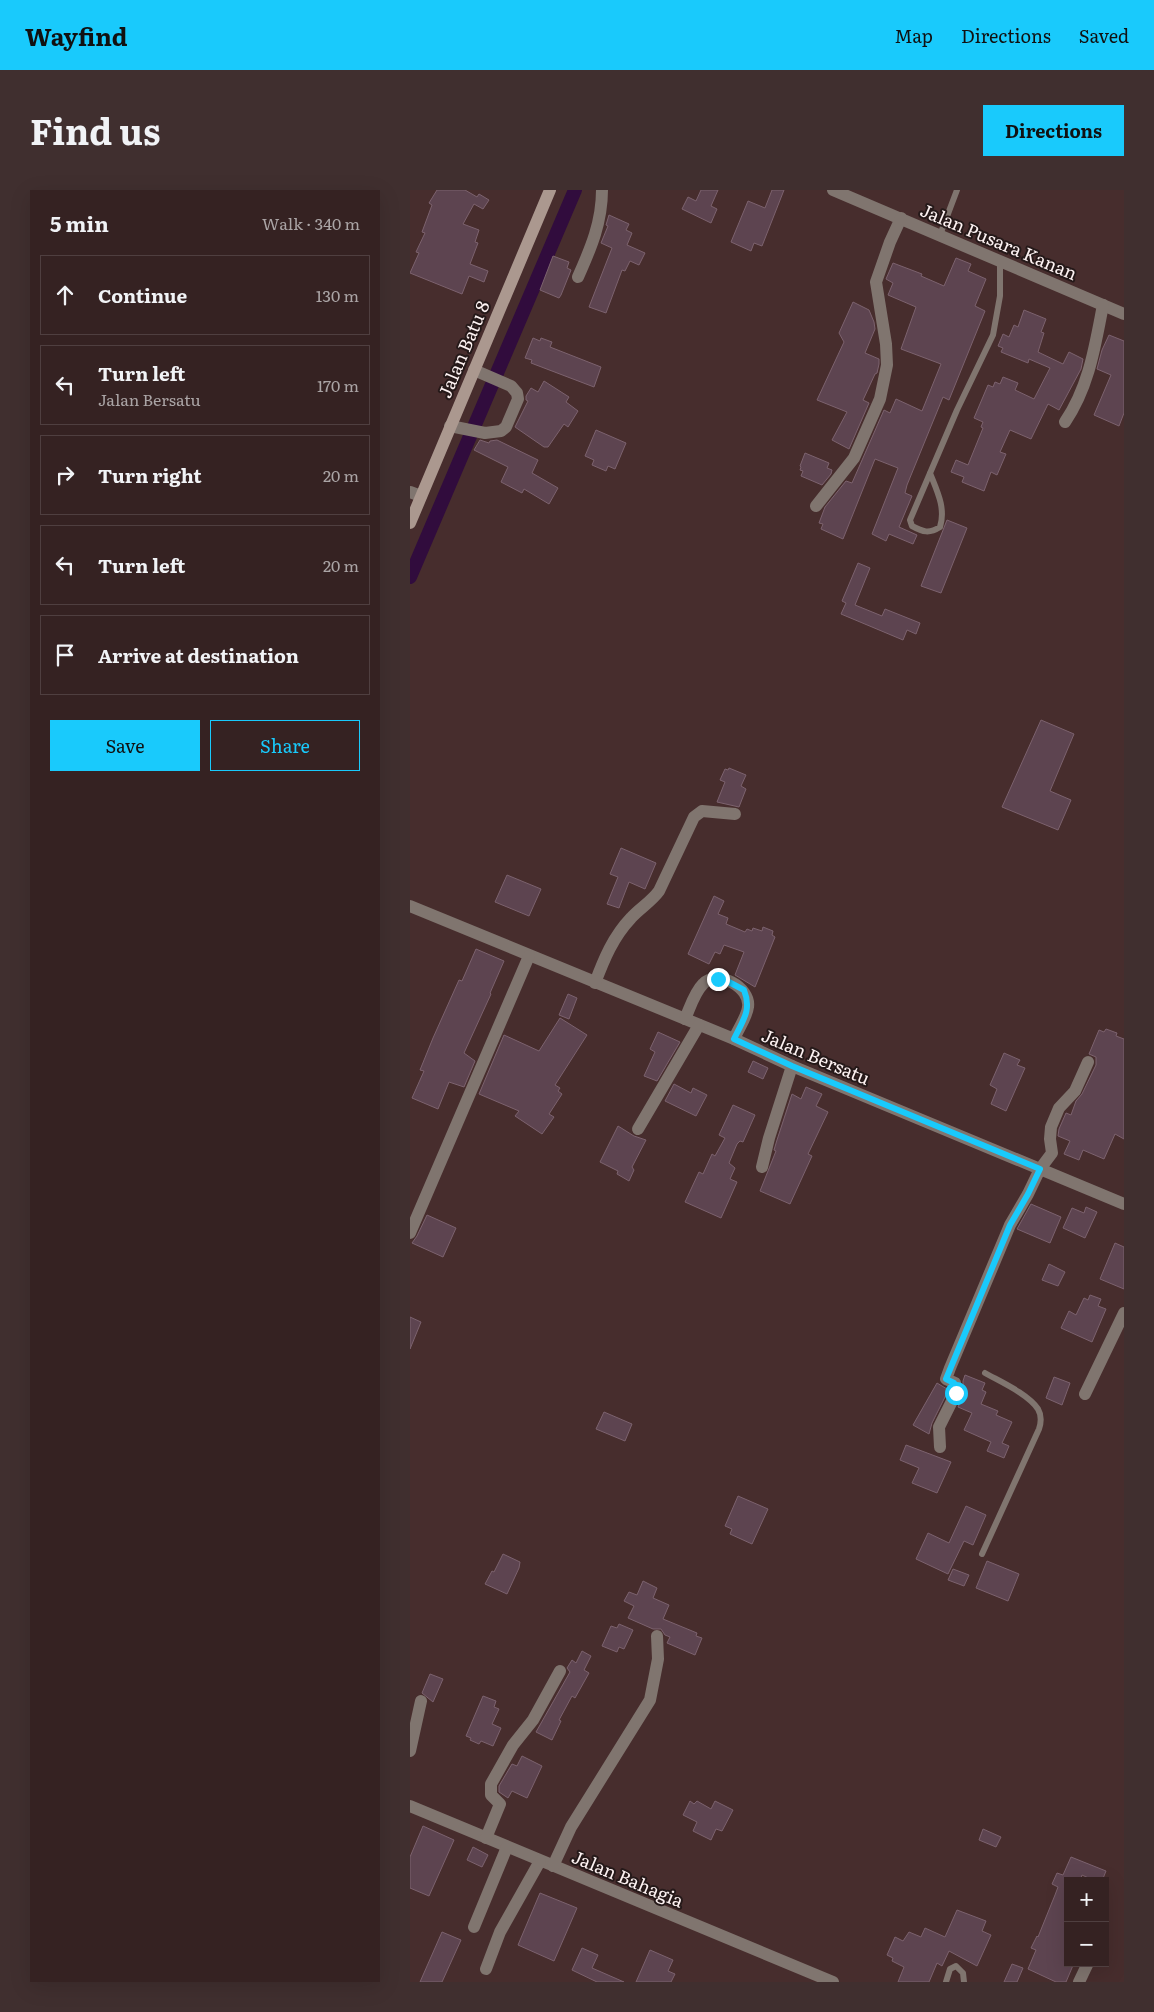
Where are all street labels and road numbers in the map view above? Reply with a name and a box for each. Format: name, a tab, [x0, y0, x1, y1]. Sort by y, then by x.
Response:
street label: Jalan Pusara Kanan	[916, 196, 1082, 286]
street label: Jalan Batu 8	[430, 296, 496, 402]
street label: Jalan Bersatu	[758, 1021, 874, 1091]
street label: Jalan Bahagia	[568, 1842, 688, 1914]

